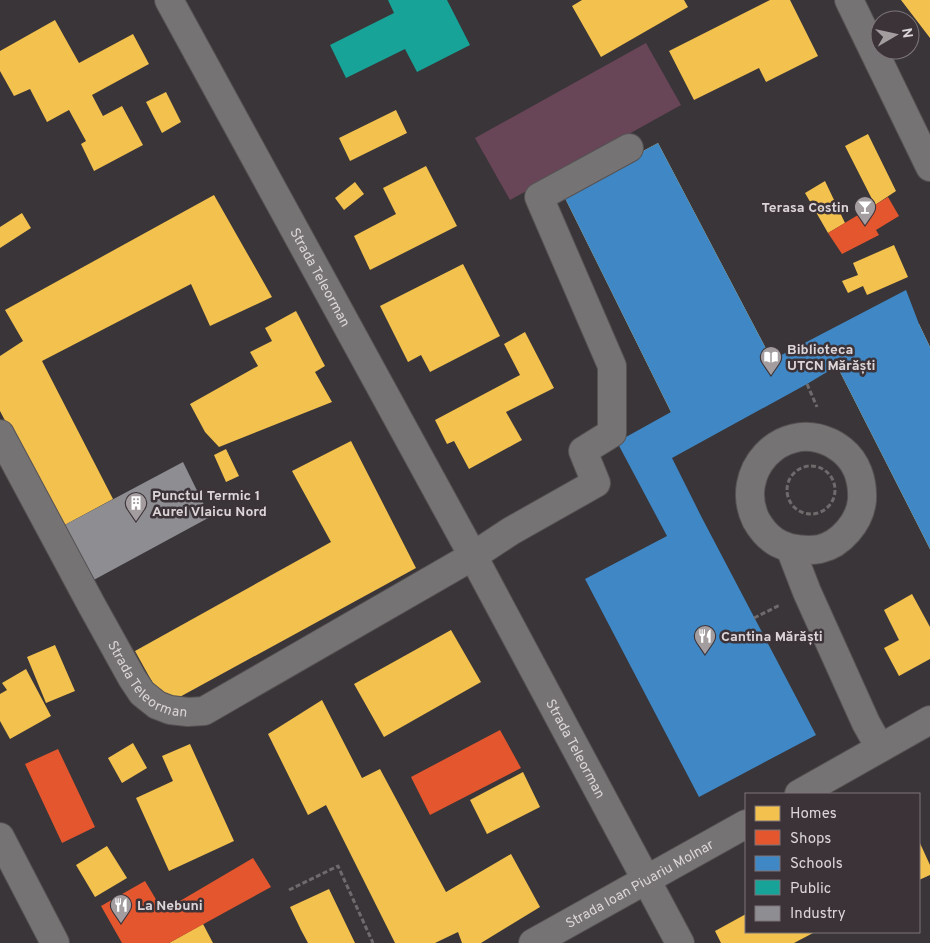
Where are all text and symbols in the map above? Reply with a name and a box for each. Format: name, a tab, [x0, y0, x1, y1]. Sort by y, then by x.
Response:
north arrow	[870, 10, 920, 60]
text: N	[897, 27, 916, 40]
bar icon: Terasa Costin	[853, 195, 877, 226]
place label: Terasa Costin	[762, 200, 849, 217]
street label: Strada Teleorman	[285, 226, 353, 330]
place label: Biblioteca UTCN Mărăști	[787, 342, 876, 375]
library icon: Biblioteca UTCN Mărăști	[759, 345, 783, 376]
place label: Punctul Termic 1 Aurel Vlaicu Nord	[152, 488, 267, 521]
building icon: Punctul Termic 1 Aurel Vlaicu Nord	[124, 491, 148, 522]
restaurant icon: Cantina Mărăști	[693, 624, 717, 655]
place label: Cantina Mărăști	[721, 629, 823, 646]
street label: Strada Teleorman	[103, 638, 188, 722]
street label: Strada Teleorman	[541, 697, 608, 802]
legend	[745, 793, 920, 933]
text: Homes	[790, 805, 837, 824]
text: Shops	[790, 830, 831, 849]
street label: Strada Ioan Piuariu Molnar	[563, 836, 718, 933]
text: Schools	[790, 855, 843, 874]
text: Public	[790, 880, 831, 899]
restaurant icon: La Nebuni	[109, 893, 133, 924]
place label: La Nebuni	[137, 898, 203, 915]
text: Industry	[790, 905, 846, 924]

